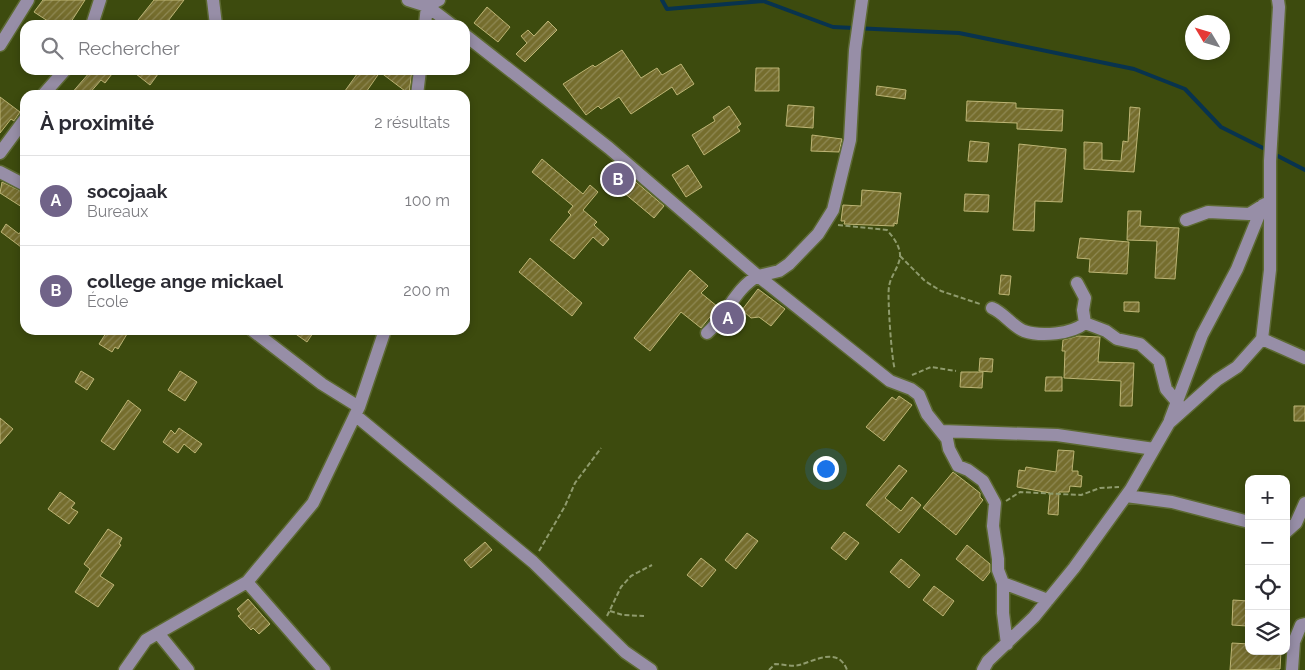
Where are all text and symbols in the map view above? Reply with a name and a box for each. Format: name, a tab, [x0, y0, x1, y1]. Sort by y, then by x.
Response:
north arrow	[1185, 15, 1230, 60]
search box	[20, 20, 470, 75]
icon: search	[38, 34, 66, 62]
text: Rechercher	[78, 37, 180, 59]
text: À proximité	[40, 110, 154, 135]
text: 2 résultats	[374, 113, 450, 132]
pin: B	[602, 160, 634, 198]
text: socojaak	[87, 180, 167, 202]
text: A	[51, 191, 61, 210]
text: 100 m	[405, 191, 450, 210]
text: Bureaux	[87, 202, 148, 221]
text: college ange mickael	[87, 270, 283, 292]
text: B	[51, 281, 61, 300]
text: 200 m	[403, 281, 450, 300]
text: École	[87, 292, 128, 311]
pin: A	[712, 299, 744, 337]
your location	[813, 456, 839, 482]
map controls	[1245, 475, 1290, 655]
button: +	[1245, 475, 1290, 520]
button: −	[1245, 520, 1290, 565]
button: locate	[1245, 565, 1290, 610]
button: layers	[1245, 610, 1290, 655]

